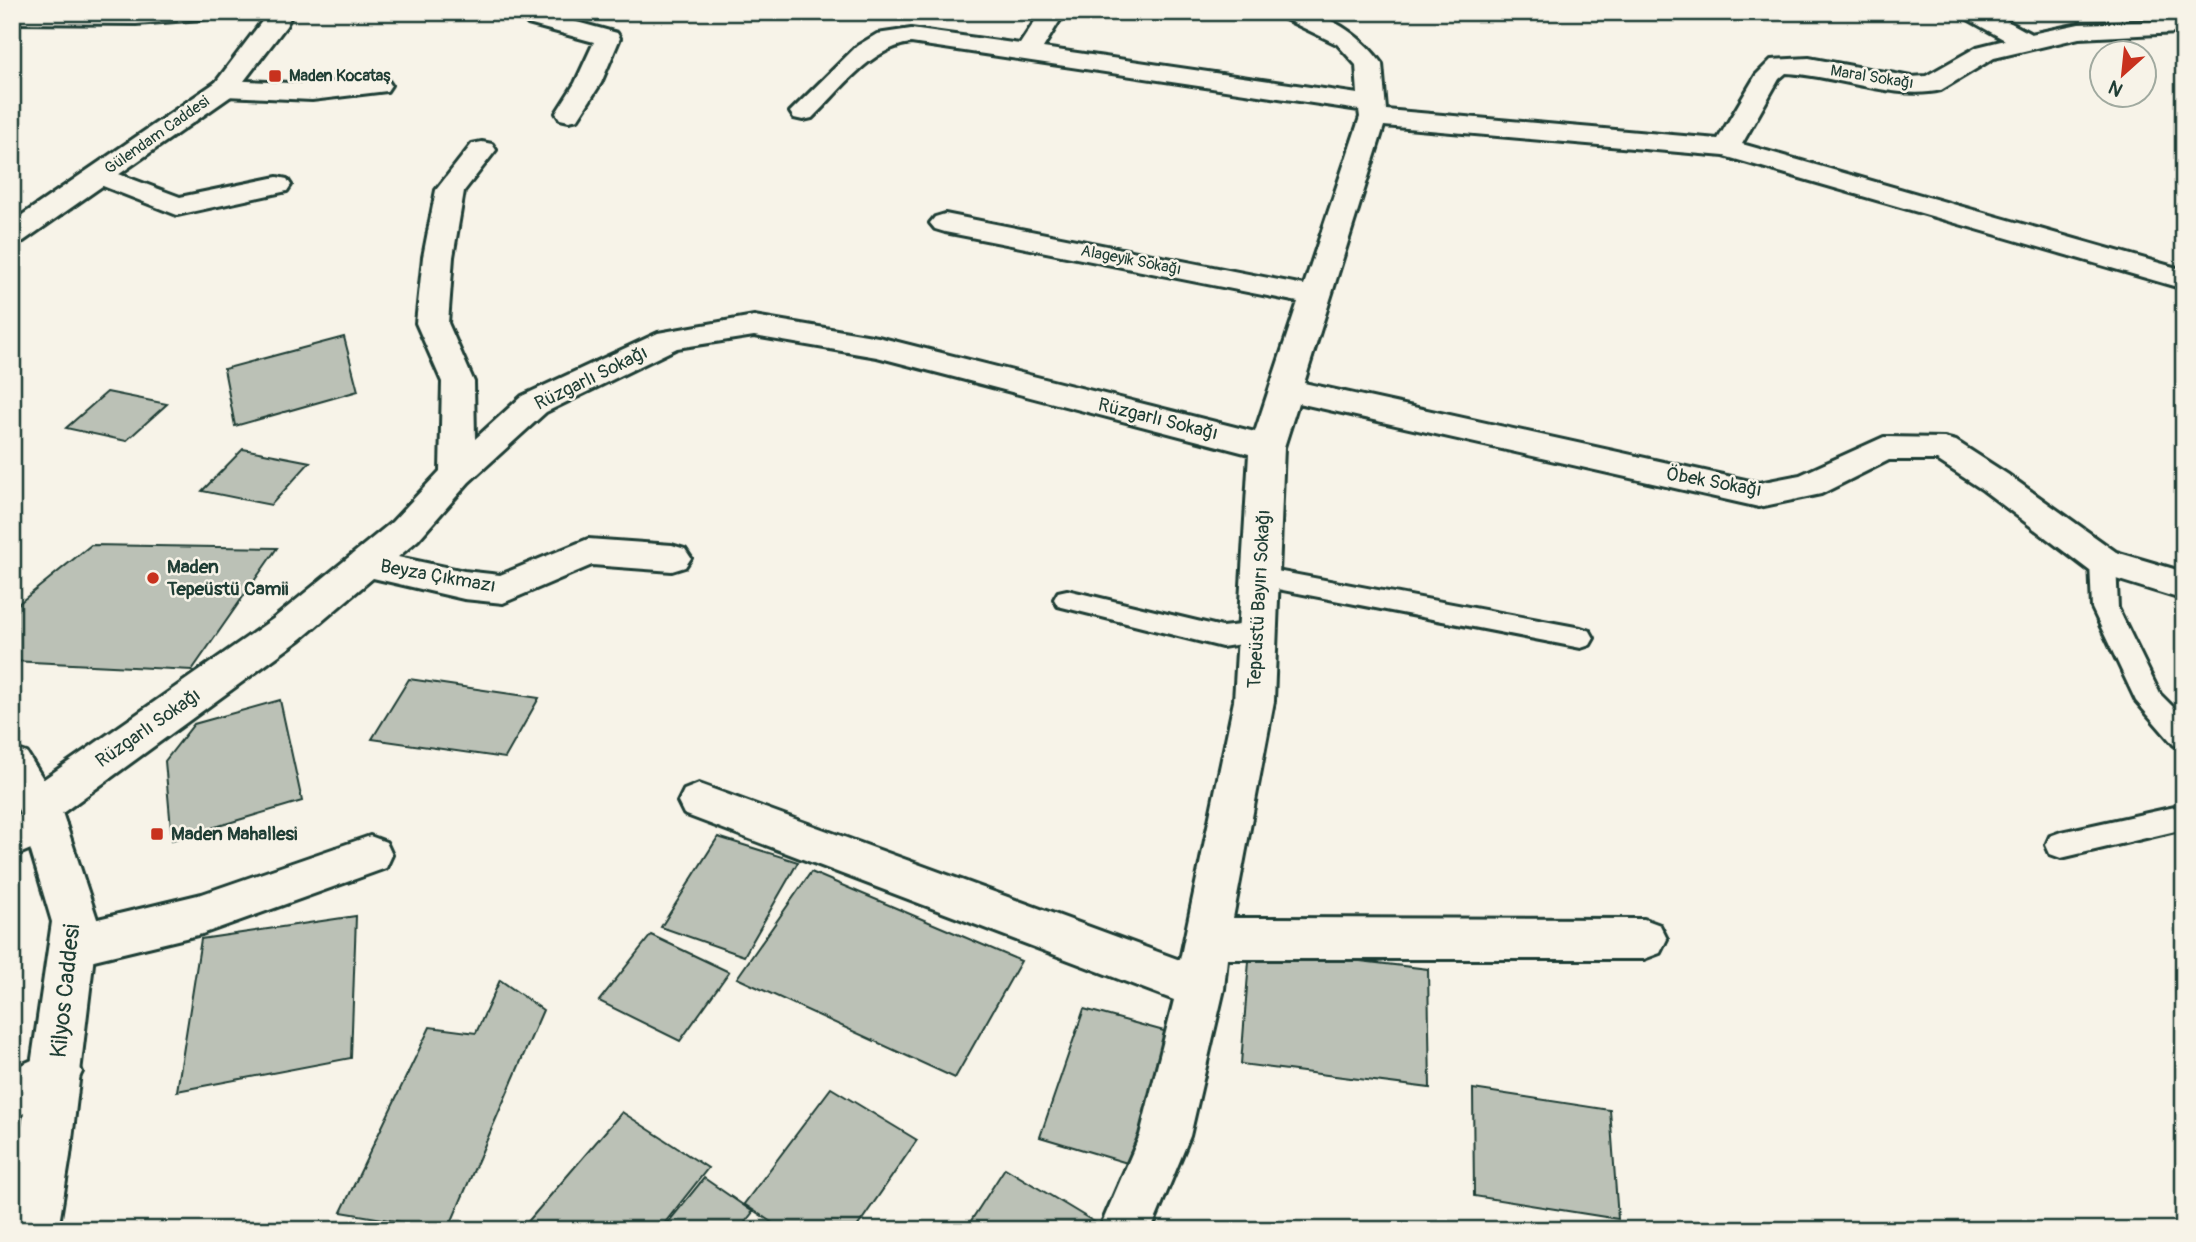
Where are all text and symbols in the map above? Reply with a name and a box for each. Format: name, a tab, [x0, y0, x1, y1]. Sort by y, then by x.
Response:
north arrow	[2088, 38, 2158, 108]
street label: Maral Sokağı	[1829, 61, 1915, 93]
place label: Maden Kocataş	[289, 66, 391, 86]
marker: Maden Kocataş	[267, 68, 283, 84]
text: N	[2104, 75, 2127, 102]
street label: Gülendam Caddesi	[101, 91, 213, 179]
street label: Alageyik Sokağı	[1079, 240, 1183, 280]
street label: Rüzgarlı Sokağı	[531, 340, 651, 416]
street label: Rüzgarlı Sokağı	[1096, 393, 1220, 445]
street label: Öbek Sokağı	[1664, 462, 1764, 502]
street label: Tepeüstü Bayırı Sokağı	[1242, 509, 1276, 689]
street label: Beyza Çıkmazı	[378, 554, 498, 598]
place label: Maden Tepeüstü Camii	[166, 555, 289, 601]
marker: Maden Tepeüstü Camii	[145, 570, 161, 586]
street label: Rüzgarlı Sokağı	[91, 683, 205, 773]
place label: Maden Mahallesi	[171, 822, 298, 846]
marker: Maden Mahallesi	[149, 826, 165, 842]
street label: Kilyos Caddesi	[44, 923, 86, 1059]

